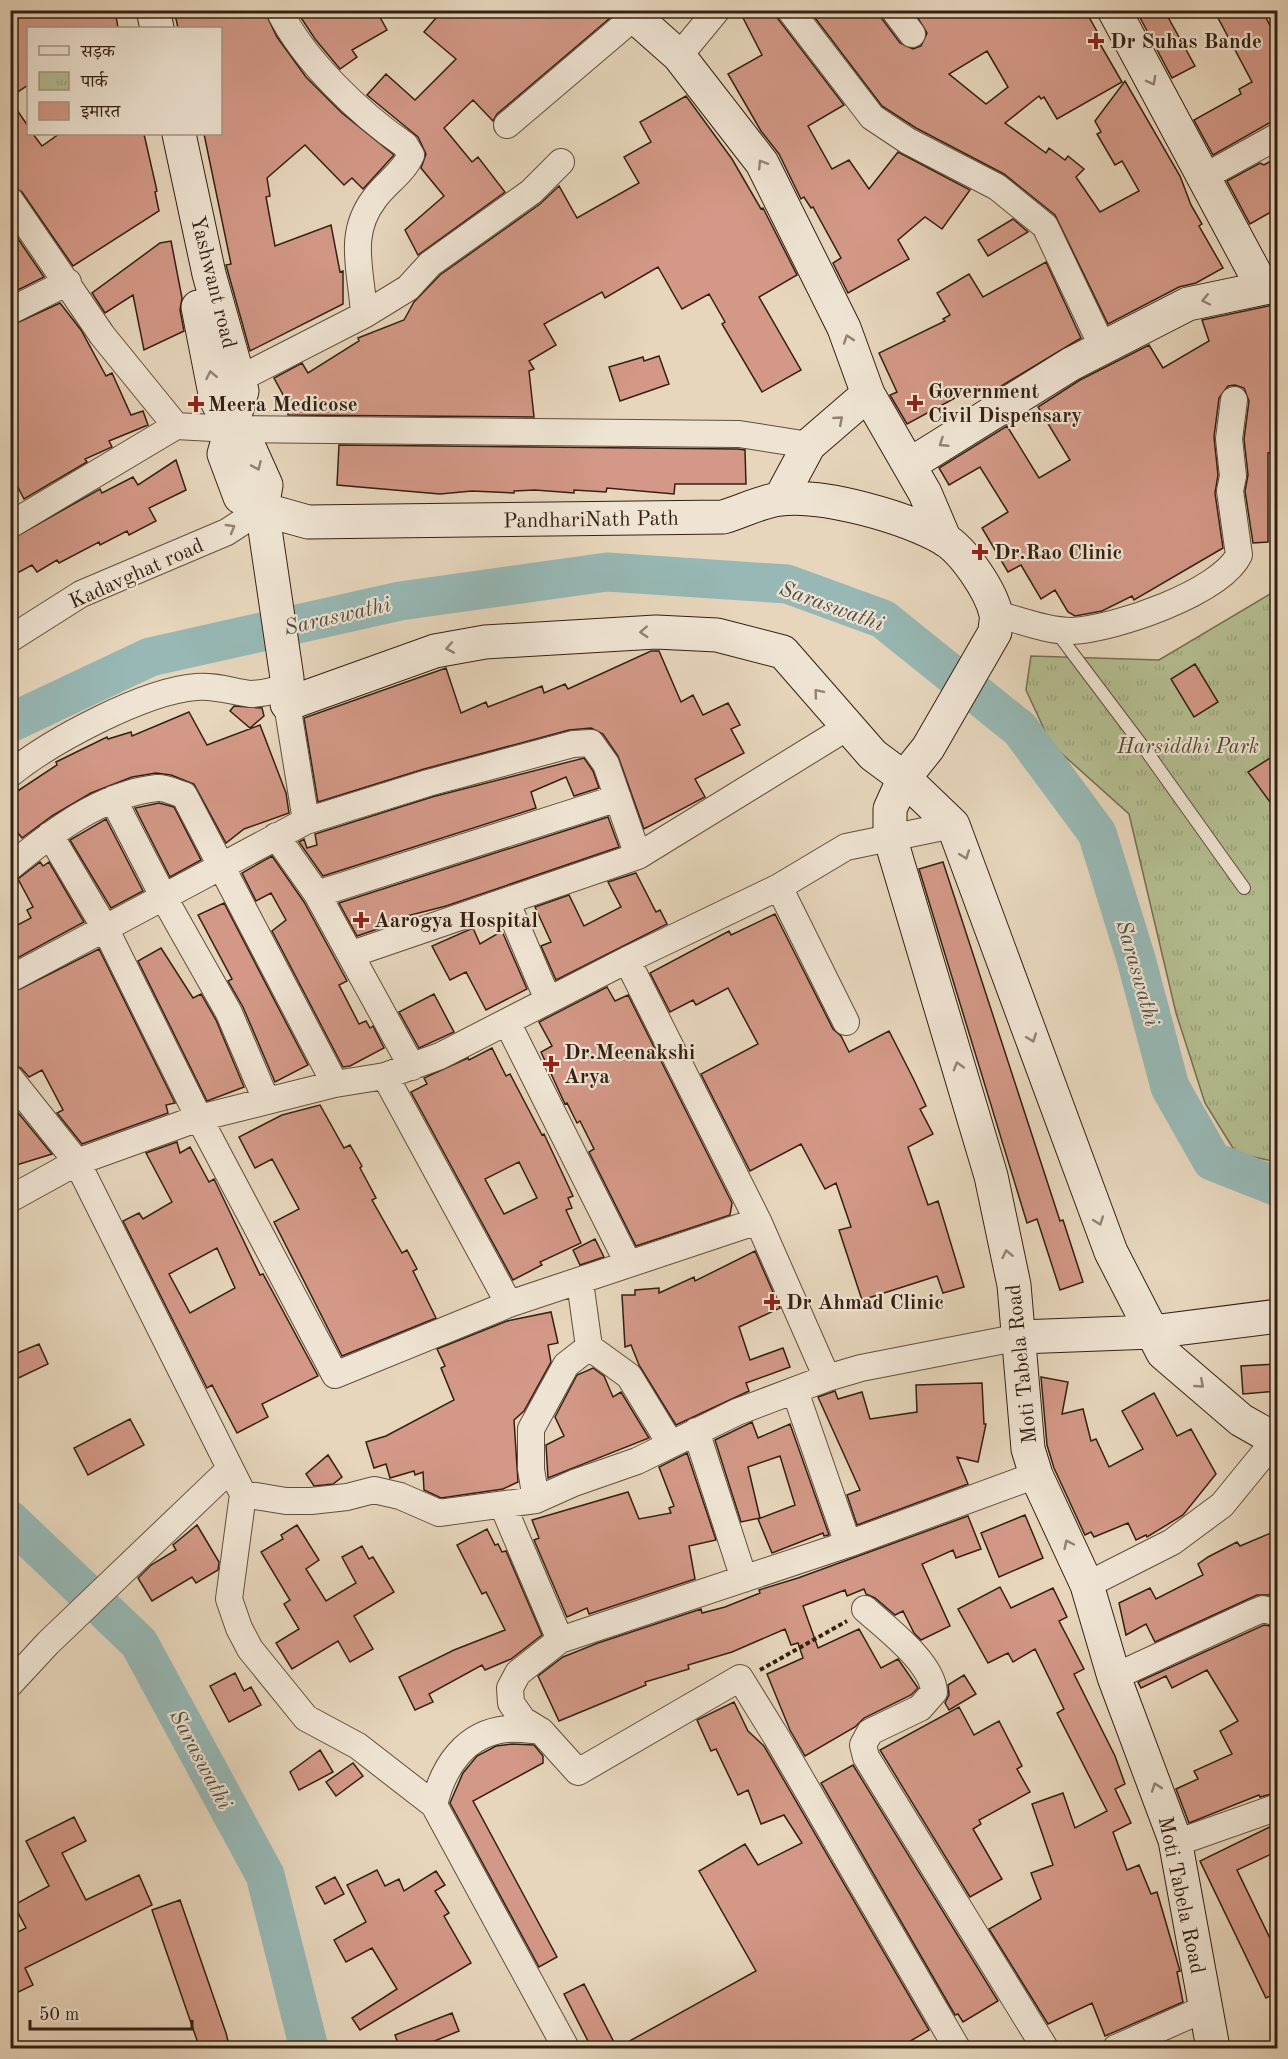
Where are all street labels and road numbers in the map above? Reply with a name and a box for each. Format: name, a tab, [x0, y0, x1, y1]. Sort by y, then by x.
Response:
street label: Yashwant road	[186, 214, 239, 351]
street label: PandhariNath Path	[503, 508, 679, 533]
street label: Kadavghat road	[66, 535, 207, 613]
street label: Moti Tabela Road	[1004, 1283, 1041, 1445]
street label: Moti Tabela Road	[1154, 1815, 1207, 1976]

